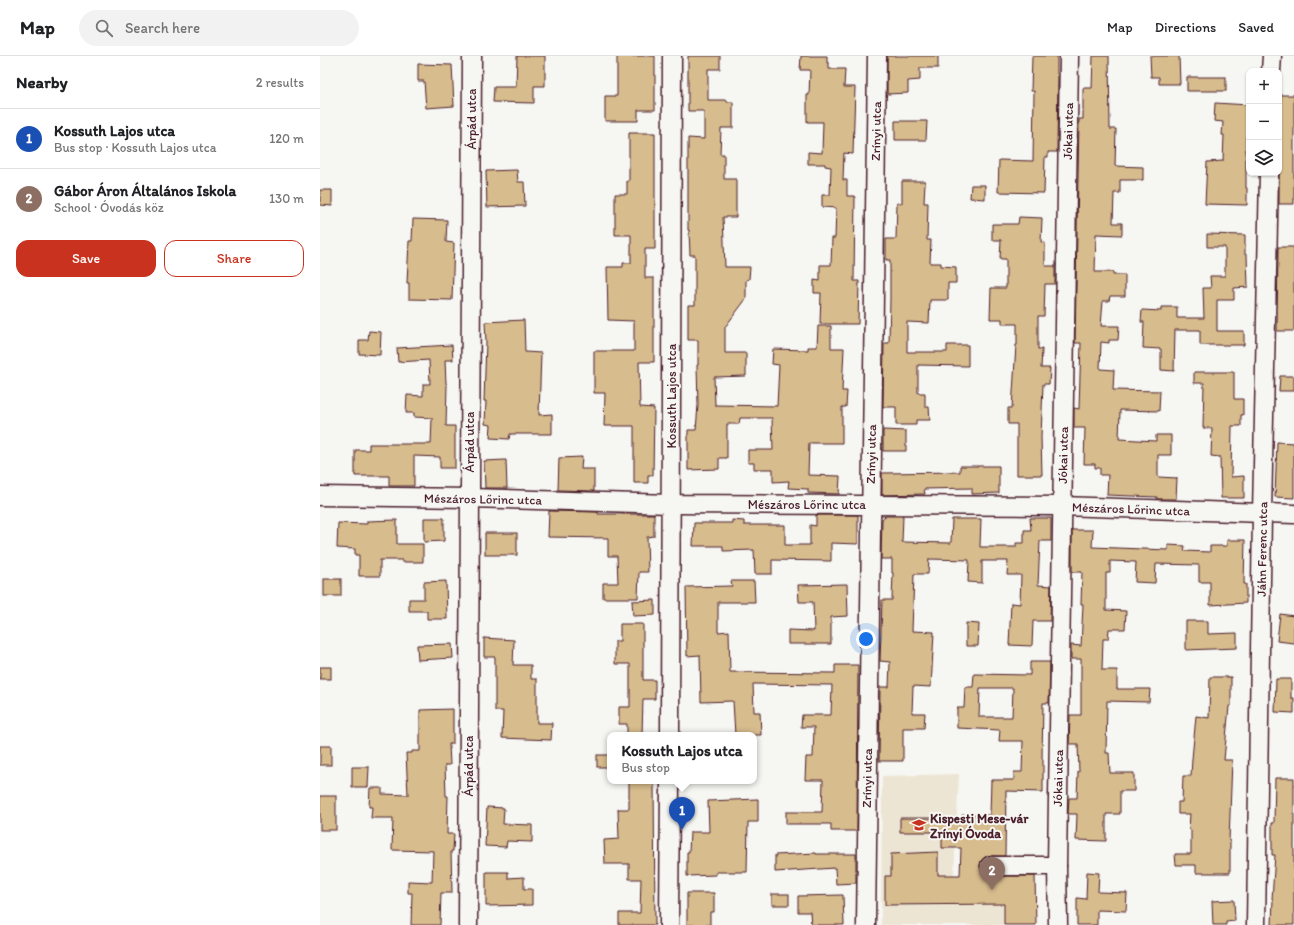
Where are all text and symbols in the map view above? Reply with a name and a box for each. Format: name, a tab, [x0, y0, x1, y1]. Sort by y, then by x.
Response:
search box	[79, 10, 359, 46]
text: Map	[20, 16, 55, 39]
icon: search	[93, 17, 115, 39]
text: Search here	[125, 19, 200, 37]
text: Map	[1107, 19, 1133, 36]
text: Directions	[1155, 19, 1216, 36]
text: Saved	[1238, 19, 1274, 36]
map controls	[1246, 68, 1282, 176]
button: +	[1246, 68, 1282, 104]
text: Nearby	[16, 72, 68, 92]
text: 2 results	[256, 75, 304, 90]
street label: Árpád utca	[464, 88, 479, 150]
street label: Zrínyi utca	[868, 101, 884, 161]
street label: Jókai utca	[1060, 102, 1076, 160]
button: −	[1246, 104, 1282, 140]
text: Kossuth Lajos utca	[54, 122, 175, 140]
text: 1	[26, 131, 32, 146]
text: 120 m	[269, 131, 304, 146]
text: Bus stop · Kossuth Lajos utca	[54, 140, 216, 155]
button: layers	[1246, 140, 1282, 176]
text: Gábor Áron Általános Iskola	[54, 182, 236, 200]
text: 2	[26, 191, 32, 206]
text: 130 m	[269, 191, 304, 206]
text: School · Óvodás köz	[54, 200, 164, 215]
button: Save	[16, 240, 156, 277]
button: Share	[164, 240, 304, 277]
street label: Kossuth Lajos utca	[664, 343, 679, 448]
street label: Árpád utca	[462, 411, 477, 473]
street label: Zrínyi utca	[863, 424, 879, 484]
street label: Jókai utca	[1055, 426, 1071, 484]
street label: Mészáros Lőrinc utca	[424, 490, 542, 508]
street label: Mészáros Lőrinc utca	[748, 497, 866, 512]
street label: Mészáros Lőrinc utca	[1072, 499, 1191, 519]
street label: Jáhn Ferenc utca	[1254, 501, 1270, 597]
your location	[856, 629, 876, 649]
popup	[607, 732, 757, 784]
street label: Árpád utca	[461, 735, 476, 797]
text: Kossuth Lajos utca	[621, 742, 743, 760]
street label: Zrínyi utca	[859, 748, 875, 808]
street label: Jókai utca	[1050, 749, 1066, 807]
text: Bus stop	[621, 760, 670, 775]
pin: 1	[669, 797, 695, 830]
place label: Kispesti Mese-vár Zrínyi Óvoda	[930, 811, 1029, 842]
school or university icon: Kispesti Mese-vár Zrínyi Óvoda	[911, 817, 927, 833]
pin: 2	[979, 857, 1005, 890]

